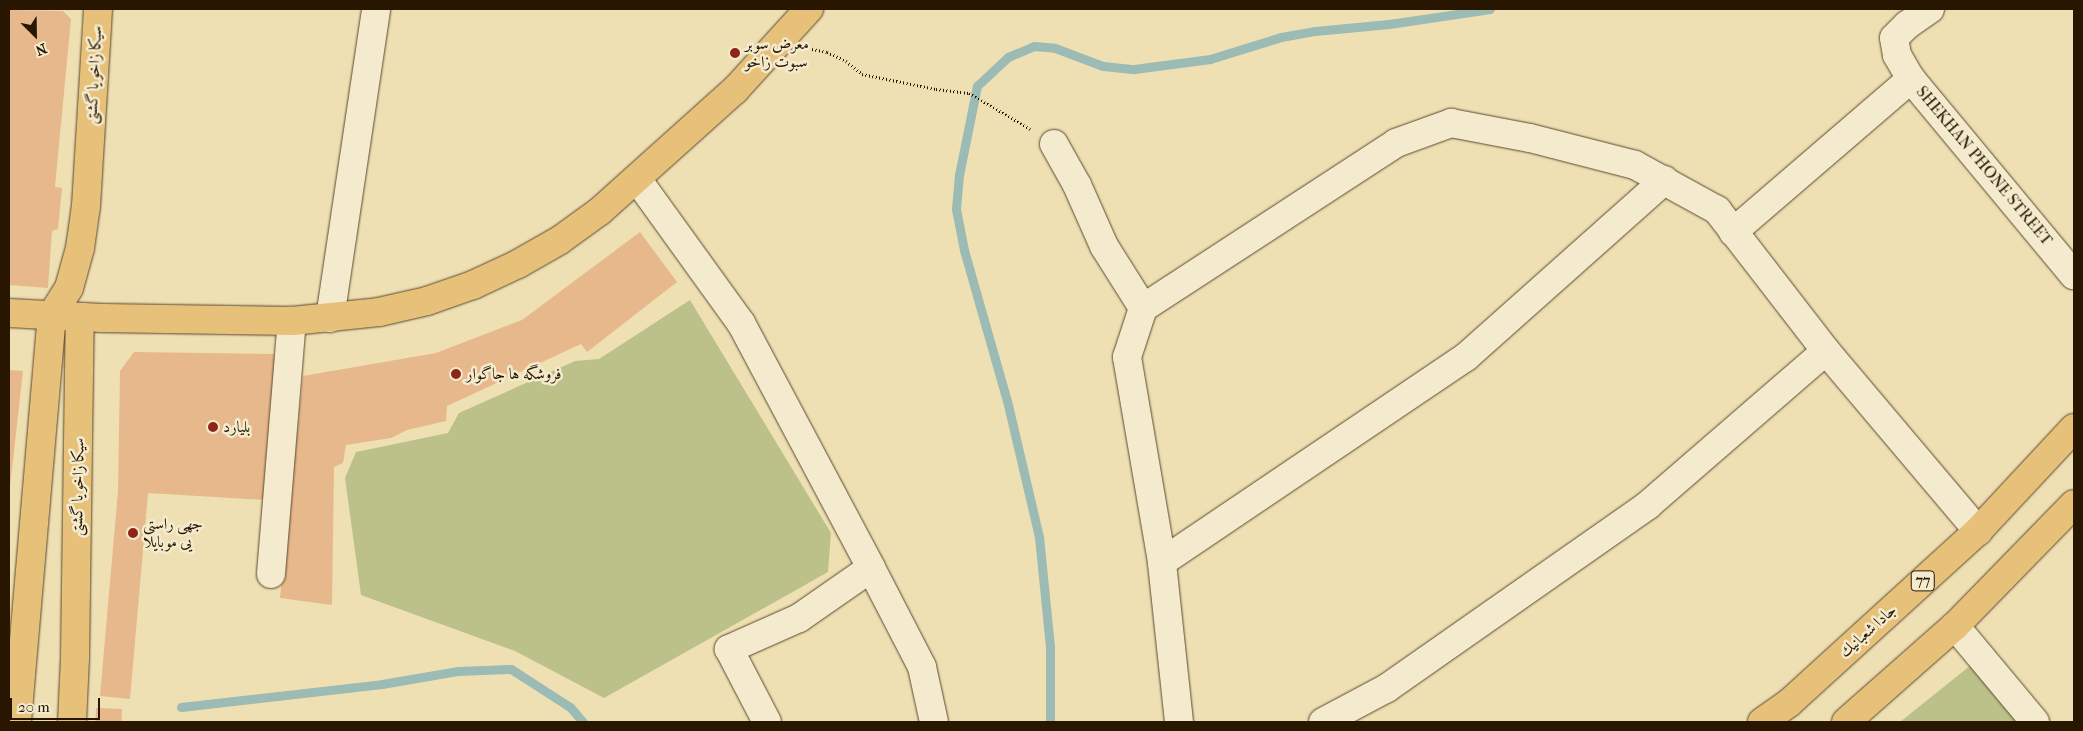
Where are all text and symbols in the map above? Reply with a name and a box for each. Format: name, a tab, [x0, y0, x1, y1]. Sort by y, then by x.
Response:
north arrow	[10, 10, 60, 60]
street label: سیکا زاخو یا گشتى	[82, 25, 106, 125]
place label: معرض سوبر سبوت زاخو	[745, 34, 809, 72]
text: N	[33, 39, 49, 59]
marker: معرض سوبر سبوت زاخو	[729, 47, 741, 59]
street label: SHEKHAN PHONE STREET	[1912, 83, 2056, 249]
place label: فروشگه ها جاگوار	[466, 364, 562, 384]
marker: فروشگه ها جاگوار	[450, 368, 462, 380]
place label: بليارد	[223, 417, 250, 437]
marker: بليارد	[207, 421, 219, 433]
street label: سیکا زاخو یا گشتى	[68, 438, 88, 536]
place label: جهى راستى يى موبايلا	[143, 514, 203, 552]
marker: جهى راستى يى موبايلا	[127, 527, 139, 539]
road number: 77	[1910, 568, 1936, 594]
street label: جادا شعبانيك	[1835, 600, 1901, 662]
scale bar	[12, 688, 102, 720]
text: 20 m	[18, 698, 50, 716]

